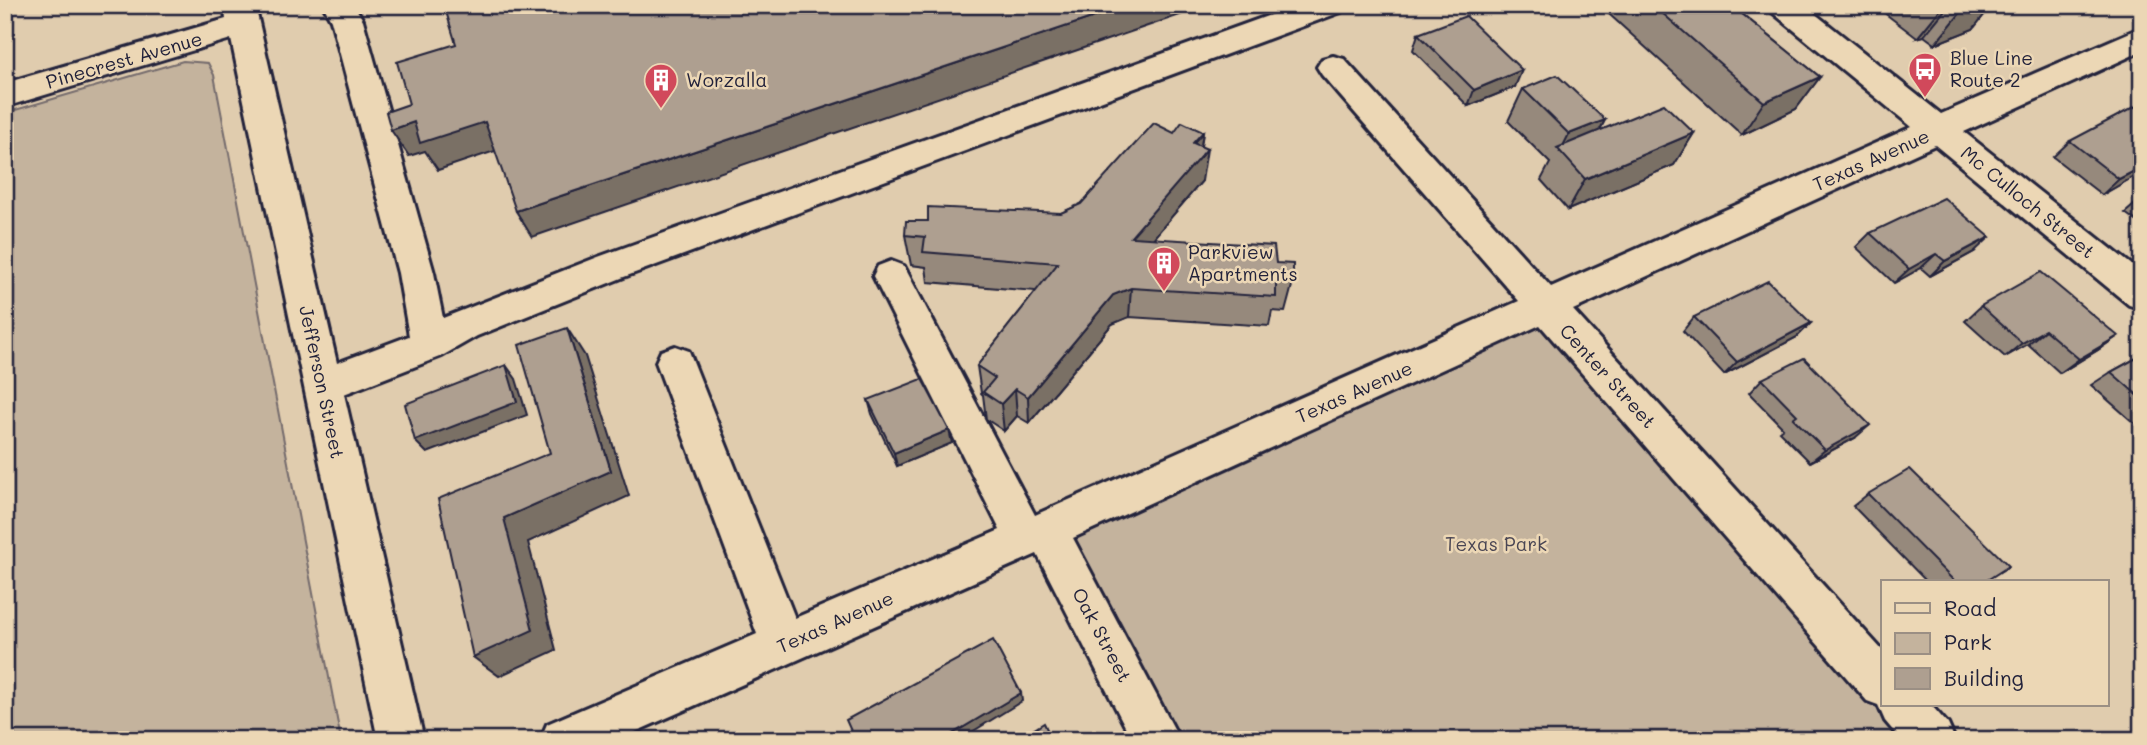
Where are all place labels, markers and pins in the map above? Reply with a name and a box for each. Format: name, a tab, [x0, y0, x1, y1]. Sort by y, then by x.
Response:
place label: Blue Line Route 2	[1950, 45, 2033, 92]
bus stop icon: Blue Line Route 2	[1906, 50, 1944, 99]
building icon: Worzalla	[642, 61, 680, 110]
place label: Worzalla	[686, 67, 767, 92]
place label: Parkview Apartments	[1188, 239, 1298, 286]
building icon: Parkview Apartments	[1145, 244, 1183, 293]

